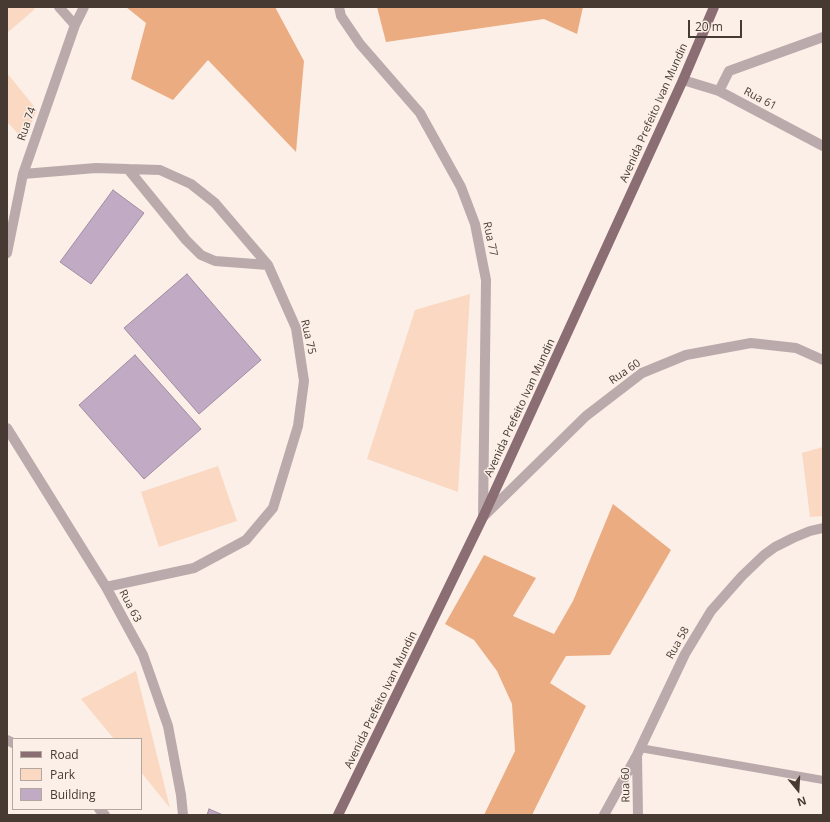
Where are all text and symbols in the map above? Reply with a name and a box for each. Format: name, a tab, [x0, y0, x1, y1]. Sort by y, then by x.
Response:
scale bar	[690, 12, 744, 38]
text: 20 m	[695, 18, 723, 35]
street label: Avenida Prefeito Ivan Mundin	[617, 41, 691, 185]
street label: Rua 61	[741, 85, 779, 113]
street label: Rua 74	[15, 105, 39, 143]
street label: Rua 77	[480, 220, 500, 258]
street label: Rua 75	[298, 318, 318, 356]
street label: Avenida Prefeito Ivan Mundin	[482, 337, 558, 479]
street label: Rua 60	[607, 357, 643, 387]
street label: Rua 63	[116, 587, 144, 625]
street label: Rua 58	[664, 624, 692, 662]
street label: Avenida Prefeito Ivan Mundin	[342, 629, 420, 771]
legend	[12, 738, 142, 810]
text: Road	[50, 746, 79, 763]
text: Park	[50, 766, 75, 783]
street label: Rua 60	[619, 767, 633, 803]
north arrow	[778, 770, 818, 810]
text: Building	[50, 786, 95, 803]
text: N	[795, 793, 808, 810]

